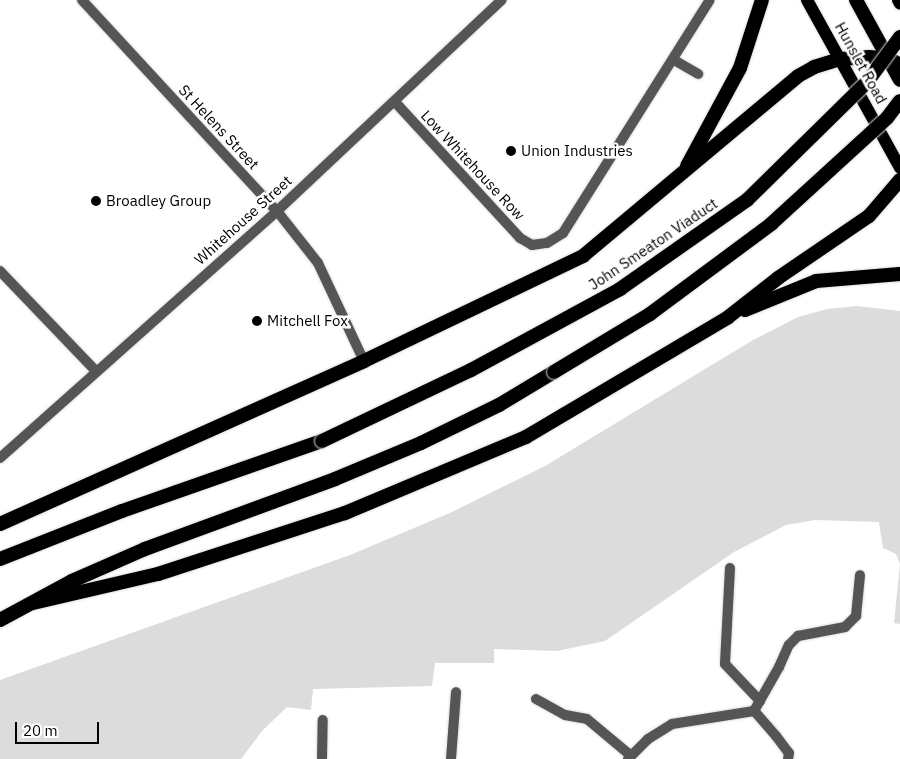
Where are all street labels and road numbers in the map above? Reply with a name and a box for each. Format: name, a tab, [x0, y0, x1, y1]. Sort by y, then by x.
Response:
street label: Hunslet Road	[831, 19, 891, 107]
street label: St Helens Street	[175, 81, 263, 173]
street label: Low Whitehouse Row	[417, 106, 529, 224]
street label: Whitehouse Street	[191, 172, 295, 268]
street label: John Smeaton Viaduct	[585, 194, 721, 294]

